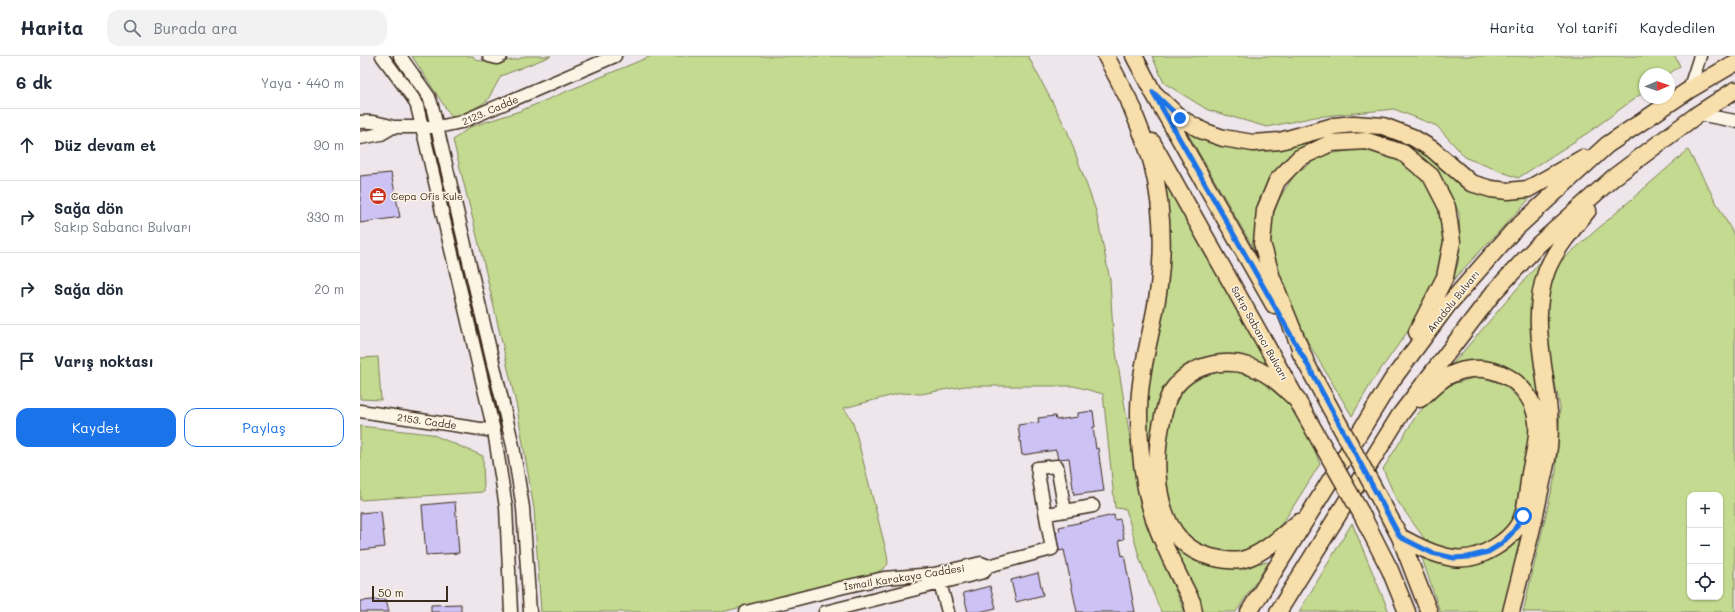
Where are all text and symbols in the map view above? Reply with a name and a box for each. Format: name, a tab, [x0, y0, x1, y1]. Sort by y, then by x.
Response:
search box	[107, 10, 387, 46]
text: Harita	[20, 15, 83, 40]
icon: search	[121, 17, 143, 39]
text: Burada ara	[153, 18, 238, 38]
text: Harita	[1490, 18, 1534, 37]
text: Yol tarifi	[1556, 18, 1618, 37]
text: Kaydedilen	[1640, 18, 1715, 37]
north arrow	[1639, 68, 1675, 104]
text: 6 dk	[16, 71, 52, 93]
text: Yaya · 440 m	[261, 74, 344, 91]
street label: 2123. Cadde	[460, 92, 520, 128]
route end	[1171, 109, 1189, 127]
icon: ahead	[16, 134, 38, 156]
text: Düz devam et	[54, 135, 156, 155]
text: 90 m	[314, 136, 344, 153]
office icon: Cepa Ofis Kule	[368, 186, 388, 206]
place label: Cepa Ofis Kule	[391, 189, 463, 203]
text: Sağa dön	[54, 198, 123, 218]
icon: right	[16, 206, 38, 228]
text: 330 m	[306, 208, 344, 225]
text: Sakıp Sabancı Bulvarı	[54, 218, 192, 235]
street label: Anadolu Bulvarı	[1424, 267, 1482, 335]
icon: right	[16, 278, 38, 300]
text: Sağa dön	[54, 279, 123, 299]
text: 20 m	[314, 280, 344, 297]
street label: Sakıp Sabancı Bulvarı	[1228, 283, 1292, 383]
icon: arrive	[16, 350, 38, 372]
text: Varış noktası	[54, 351, 154, 371]
button: Kaydet	[16, 408, 176, 447]
button: Paylaş	[184, 408, 344, 447]
street label: 2153. Cadde	[396, 410, 458, 432]
map controls	[1687, 492, 1723, 600]
button: +	[1687, 492, 1723, 528]
route start	[1514, 507, 1532, 525]
button: −	[1687, 528, 1723, 564]
street label: İsmail Karakaya Caddesi	[843, 561, 965, 593]
button: locate	[1687, 564, 1723, 600]
scale bar	[372, 584, 448, 603]
text: 50 m	[378, 585, 404, 600]

